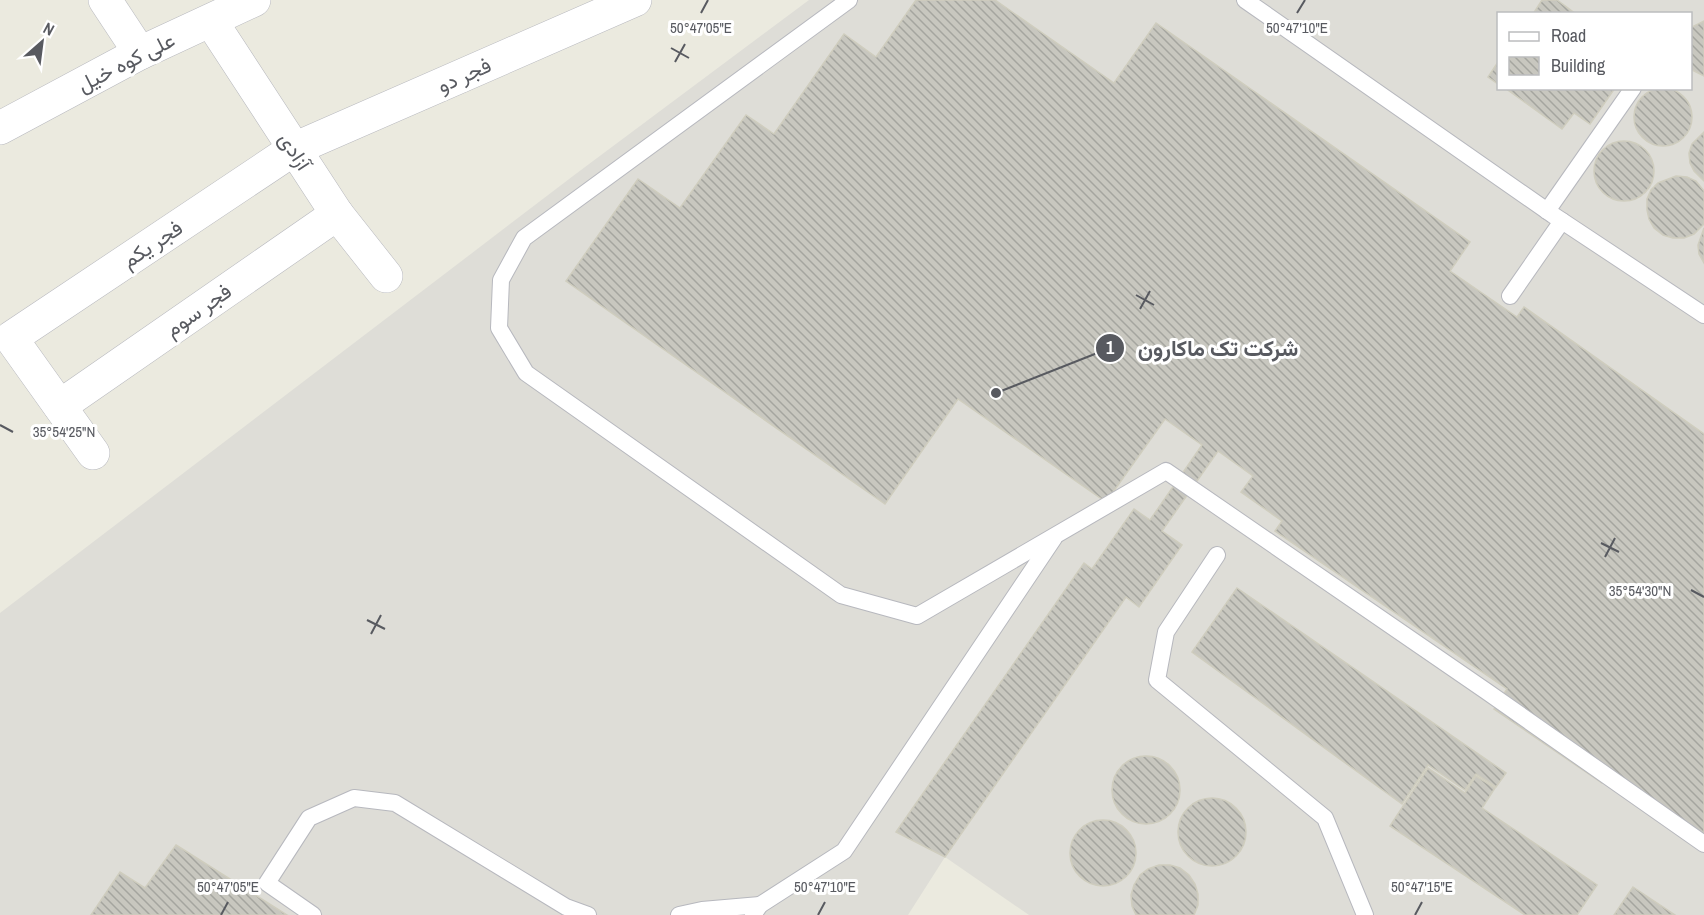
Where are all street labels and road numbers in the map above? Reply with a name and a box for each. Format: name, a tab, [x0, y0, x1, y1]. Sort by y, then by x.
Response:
street label: علی کوه خیل	[72, 25, 180, 99]
street label: فجر دو	[432, 50, 496, 100]
street label: آزادی	[272, 126, 319, 178]
street label: فجر یکم	[116, 213, 188, 275]
street label: فجر سوم	[159, 277, 237, 343]

